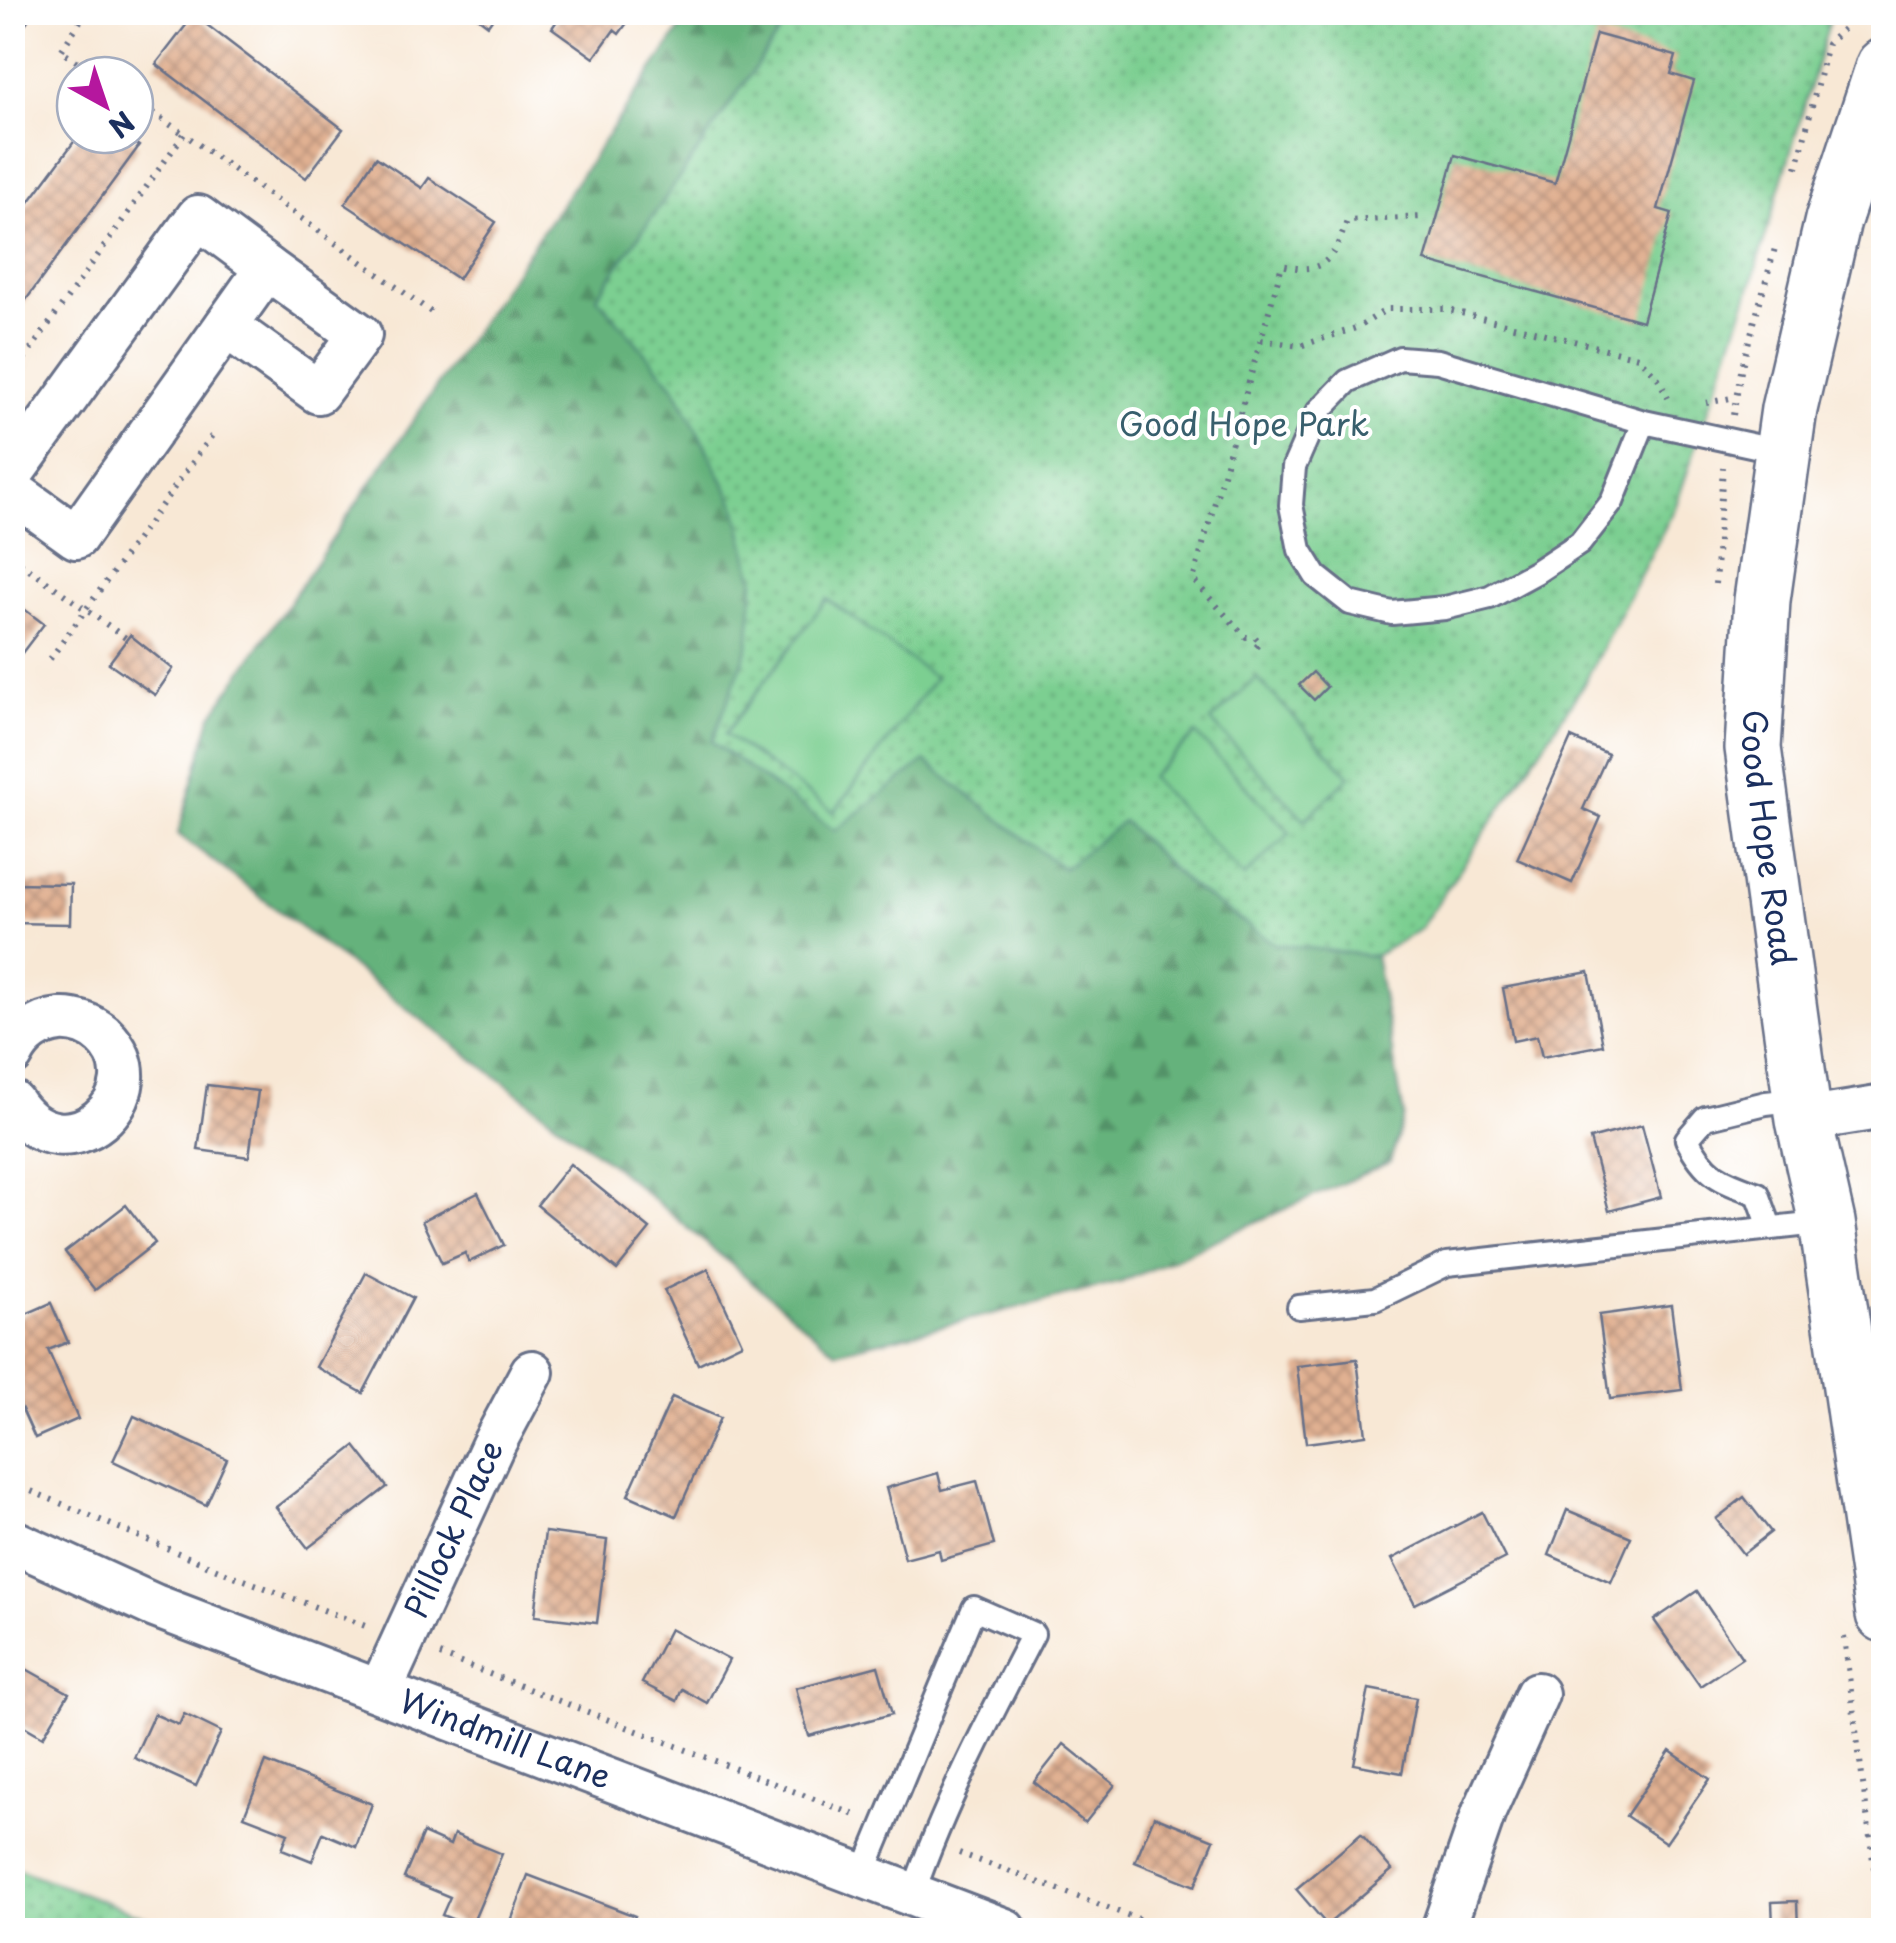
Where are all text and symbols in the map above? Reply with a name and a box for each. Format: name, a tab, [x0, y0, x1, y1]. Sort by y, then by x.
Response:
north arrow	[55, 55, 155, 155]
text: N	[100, 102, 144, 149]
park label: Good Hope Park	[1119, 399, 1369, 447]
street label: Good Hope Road	[1731, 708, 1809, 968]
street label: Pillock Place	[391, 1432, 514, 1625]
street label: Windmill Lane	[393, 1676, 619, 1800]

